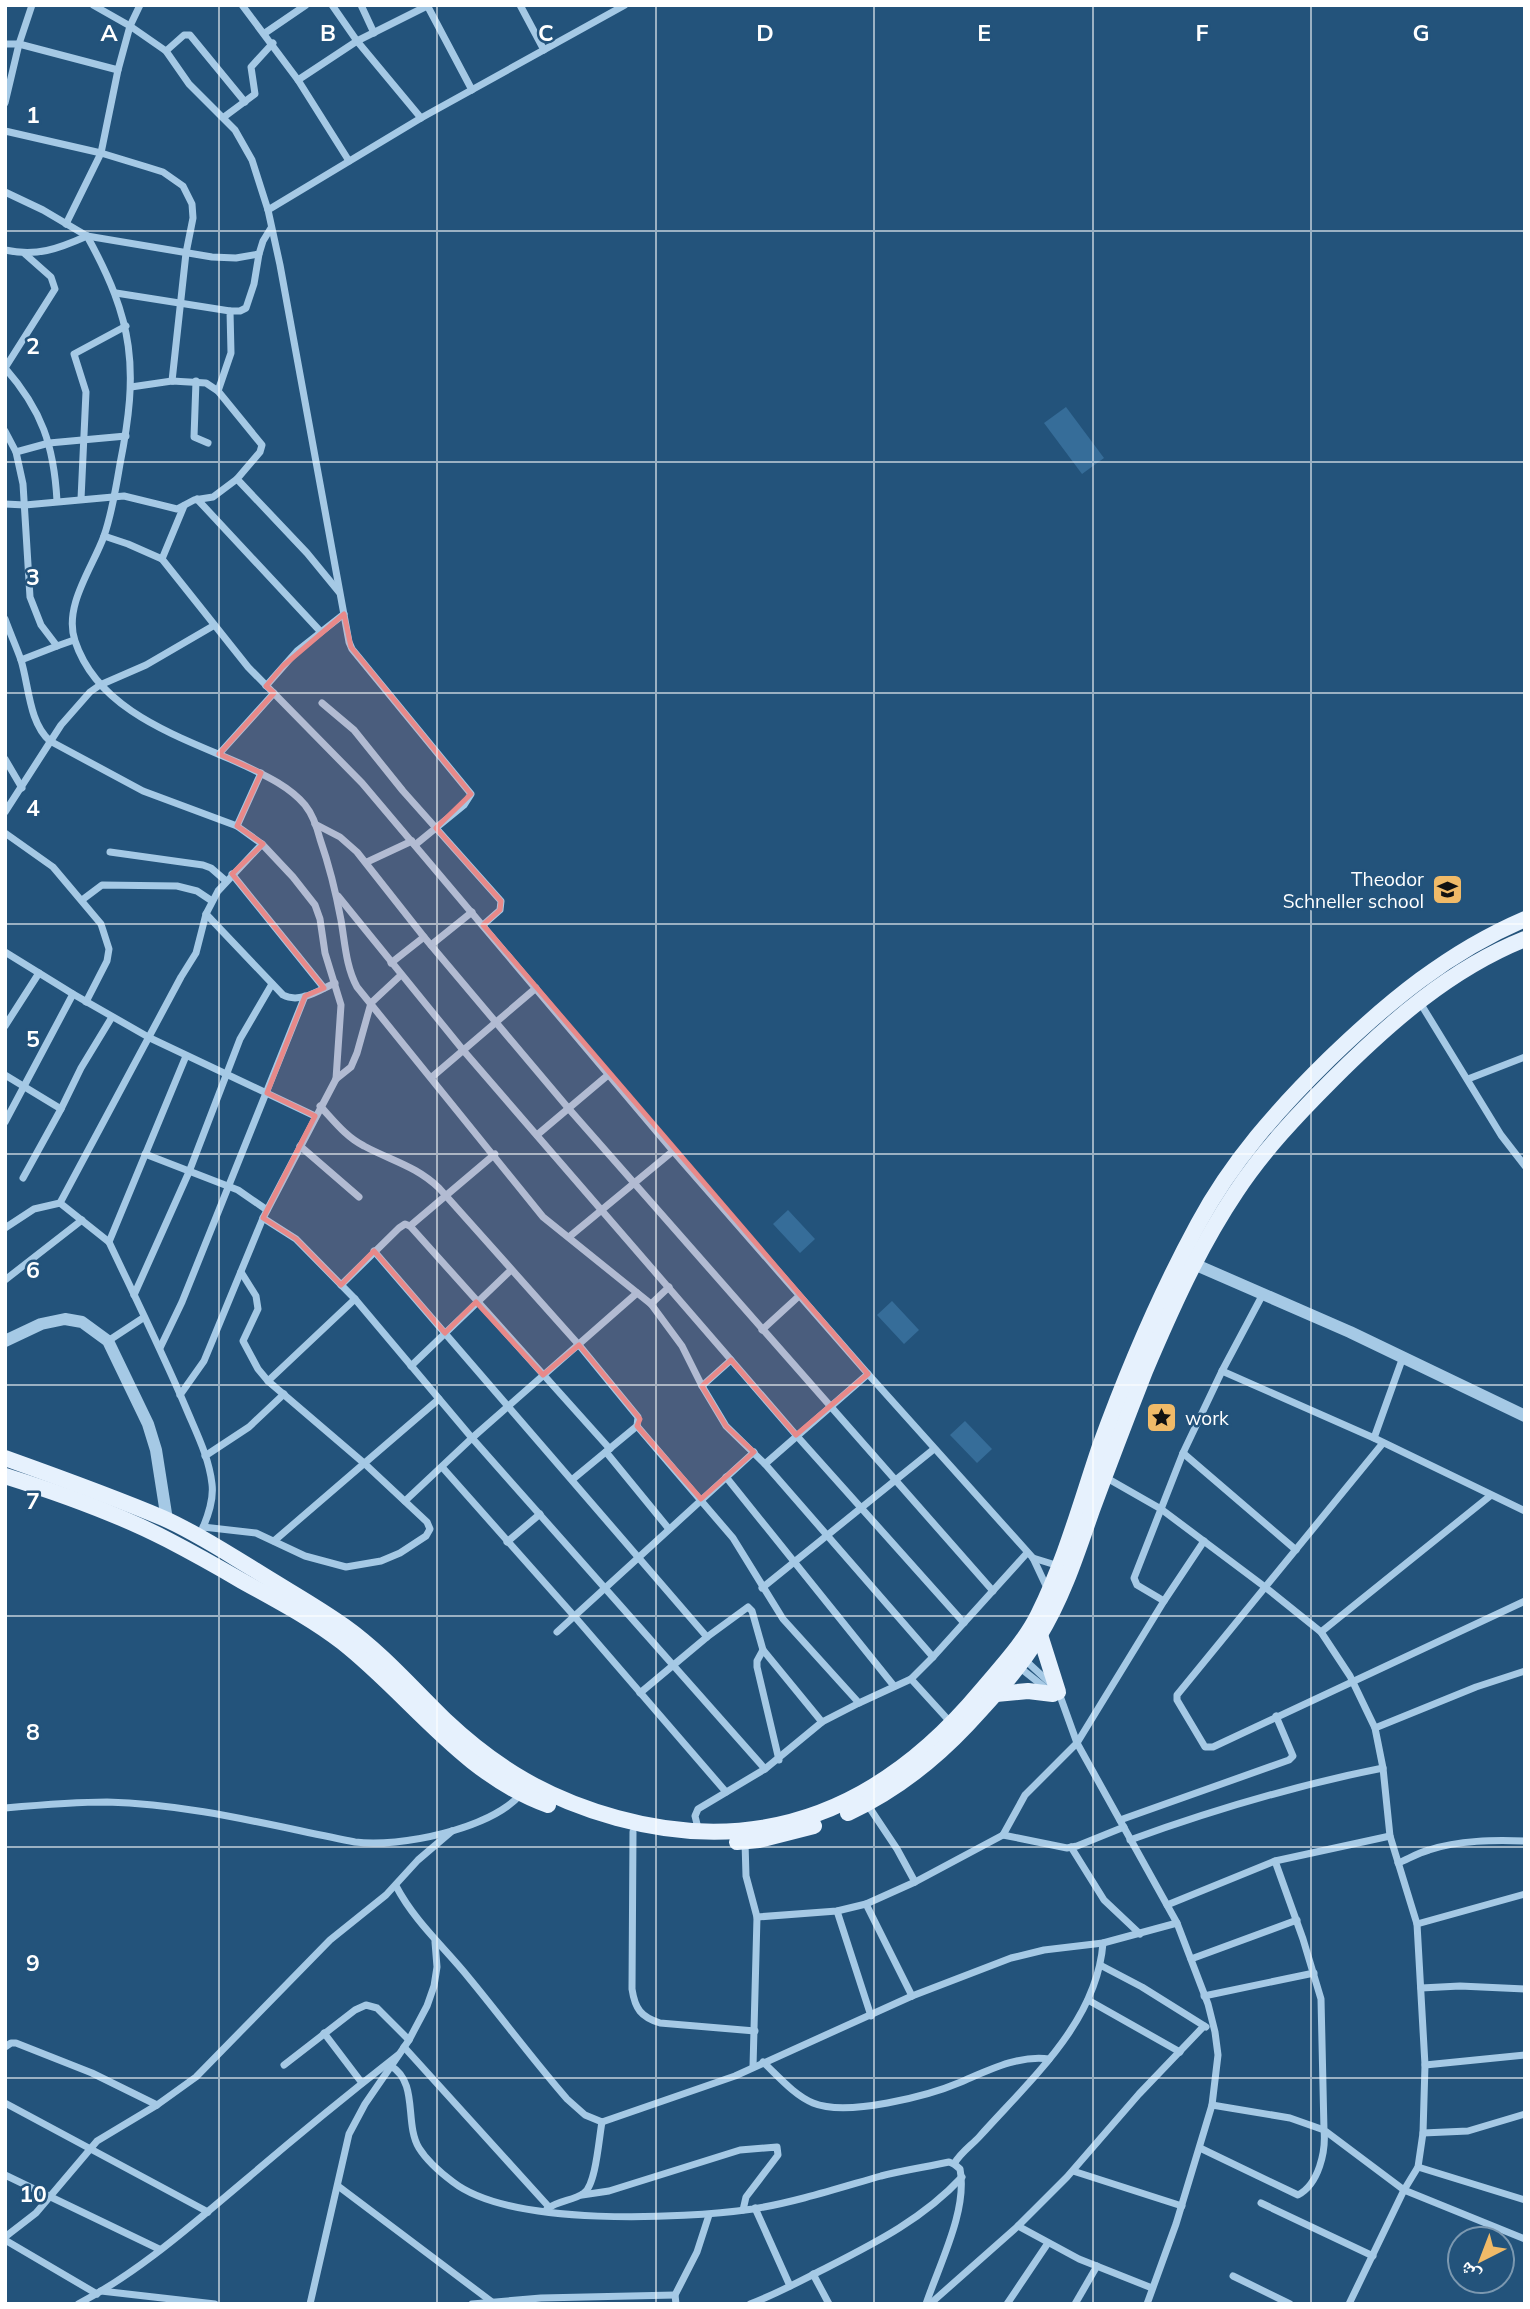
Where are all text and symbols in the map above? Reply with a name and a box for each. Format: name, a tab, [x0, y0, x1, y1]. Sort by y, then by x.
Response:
text: A	[100, 18, 118, 47]
text: B	[320, 18, 336, 47]
text: C	[538, 18, 554, 47]
text: D	[756, 18, 774, 47]
text: E	[977, 18, 991, 47]
text: F	[1195, 18, 1209, 47]
text: G	[1412, 18, 1430, 47]
text: 1	[26, 100, 40, 129]
text: 2	[26, 331, 40, 360]
text: 3	[26, 562, 40, 591]
text: 4	[26, 793, 40, 822]
place label: Theodor Schneller school	[1283, 867, 1424, 913]
school or university icon: Theodor Schneller school	[1430, 873, 1464, 907]
text: 5	[26, 1024, 40, 1053]
text: 6	[26, 1255, 40, 1284]
place icon: work	[1145, 1401, 1179, 1435]
place label: work	[1185, 1406, 1229, 1430]
text: 7	[26, 1486, 40, 1515]
text: 8	[26, 1717, 40, 1746]
text: 9	[26, 1948, 40, 1977]
text: 10	[19, 2179, 47, 2208]
north arrow	[1446, 2225, 1516, 2295]
text: ش	[1454, 2257, 1485, 2288]

